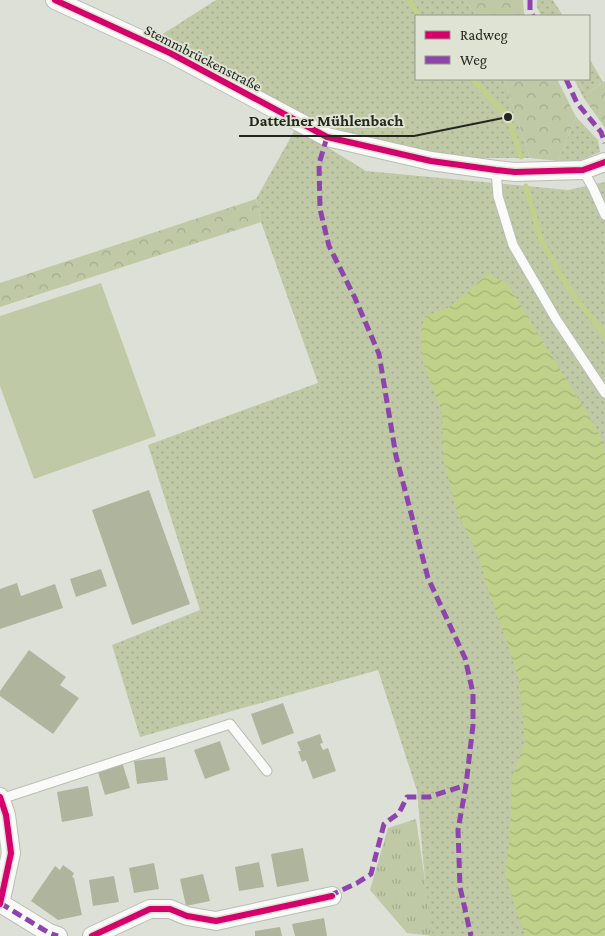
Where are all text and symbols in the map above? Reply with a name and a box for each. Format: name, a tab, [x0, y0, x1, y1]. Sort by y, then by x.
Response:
legend	[415, 15, 590, 80]
street label: Stemmbrückenstraße	[142, 22, 265, 95]
text: Radweg	[460, 27, 508, 44]
text: Weg	[460, 52, 487, 69]
callout: Dattelner Mühlenbach	[239, 105, 414, 136]
text: Dattelner Mühlenbach	[249, 112, 403, 129]

